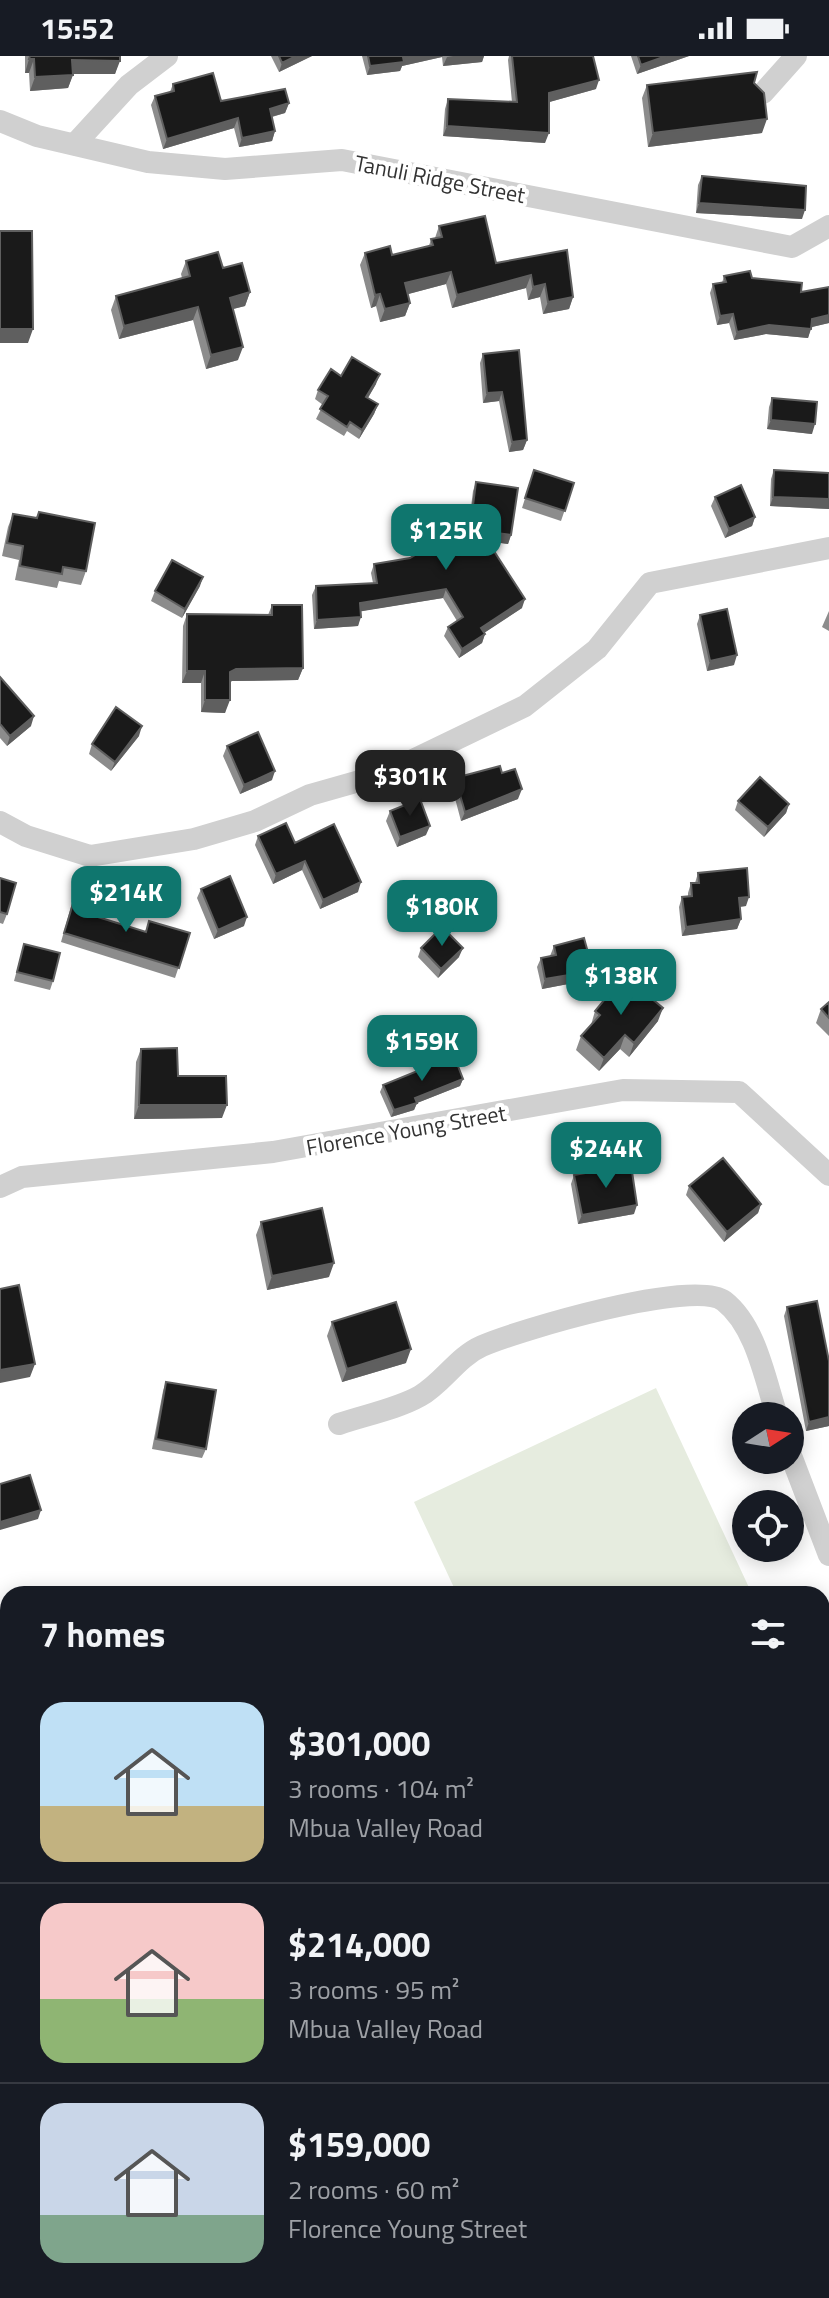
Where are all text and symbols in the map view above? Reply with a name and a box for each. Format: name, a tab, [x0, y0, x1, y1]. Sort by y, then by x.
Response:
text: 15:52	[40, 5, 115, 51]
street label: Tanuli Ridge Street	[352, 146, 528, 212]
pin: $125K	[390, 504, 502, 572]
text: $125K	[409, 510, 483, 549]
pin: $301K	[354, 750, 466, 818]
text: $301K	[373, 756, 447, 795]
pin: $214K	[70, 866, 182, 934]
text: $214K	[89, 872, 163, 911]
pin: $180K	[386, 880, 498, 948]
text: $180K	[405, 886, 479, 925]
pin: $138K	[565, 949, 677, 1017]
text: $138K	[584, 955, 658, 994]
pin: $159K	[366, 1015, 478, 1083]
text: $159K	[385, 1021, 459, 1060]
street label: Florence Young Street	[303, 1096, 509, 1164]
pin: $244K	[550, 1122, 662, 1190]
text: $244K	[569, 1128, 643, 1167]
north arrow	[732, 1402, 804, 1474]
map controls	[732, 1402, 804, 1562]
button: locate	[732, 1490, 804, 1562]
text: 7 homes	[40, 1608, 165, 1660]
icon: filters	[746, 1612, 790, 1656]
text: $301,000	[288, 1717, 430, 1769]
icon: home	[104, 1734, 200, 1830]
text: 3 rooms · 104 m²	[288, 1769, 474, 1808]
text: Mbua Valley Road	[288, 1808, 483, 1847]
text: $214,000	[288, 1918, 430, 1970]
icon: home	[104, 1935, 200, 2031]
text: 3 rooms · 95 m²	[288, 1970, 459, 2009]
text: Mbua Valley Road	[288, 2009, 483, 2048]
text: $159,000	[288, 2118, 430, 2170]
icon: home	[104, 2135, 200, 2231]
text: 2 rooms · 60 m²	[288, 2170, 459, 2209]
text: Florence Young Street	[288, 2209, 527, 2248]

